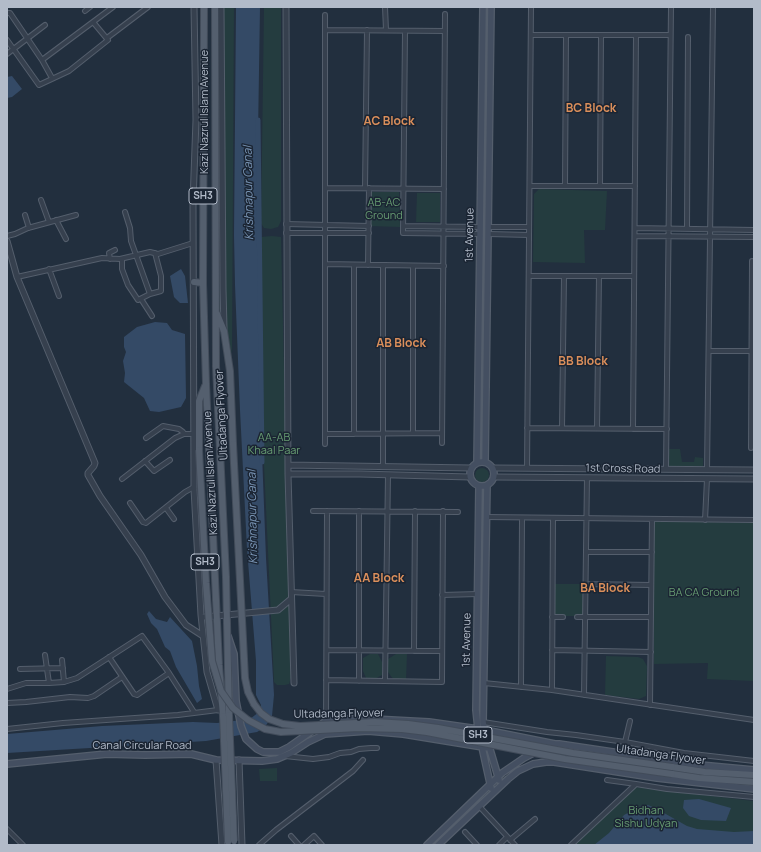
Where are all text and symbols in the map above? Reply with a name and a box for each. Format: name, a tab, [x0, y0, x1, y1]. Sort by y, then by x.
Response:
street label: Kazi Nazrul Islam Avenue	[198, 50, 212, 174]
district label: BC Block	[566, 102, 616, 116]
district label: AC Block	[364, 115, 414, 129]
water label: Krishnapur Canal	[241, 146, 257, 240]
road number: SH3	[189, 188, 217, 204]
park label: AB-AC Ground	[365, 196, 403, 222]
street label: 1st Avenue	[463, 208, 477, 262]
district label: AB Block	[376, 337, 426, 351]
district label: BB Block	[558, 355, 608, 369]
street label: Ultadanga Flyover	[213, 369, 231, 461]
street label: Kazi Nazrul Islam Avenue	[201, 411, 221, 535]
park label: AA-AB Khaal Paar	[248, 431, 300, 457]
street label: 1st Cross Road	[586, 462, 660, 476]
water label: Krishnapur Canal	[245, 470, 261, 564]
road number: SH3	[191, 554, 219, 570]
district label: AA Block	[354, 572, 404, 586]
district label: BA Block	[580, 582, 630, 596]
park label: BA CA Ground	[669, 586, 739, 600]
street label: 1st Avenue	[460, 613, 474, 667]
street label: Ultadanga Flyover	[294, 707, 384, 721]
road number: SH3	[464, 727, 492, 743]
street label: Canal Circular Road	[92, 739, 192, 753]
street label: Ultadanga Flyover	[615, 742, 707, 768]
park label: Bidhan Sishu Udyan	[615, 804, 677, 830]

